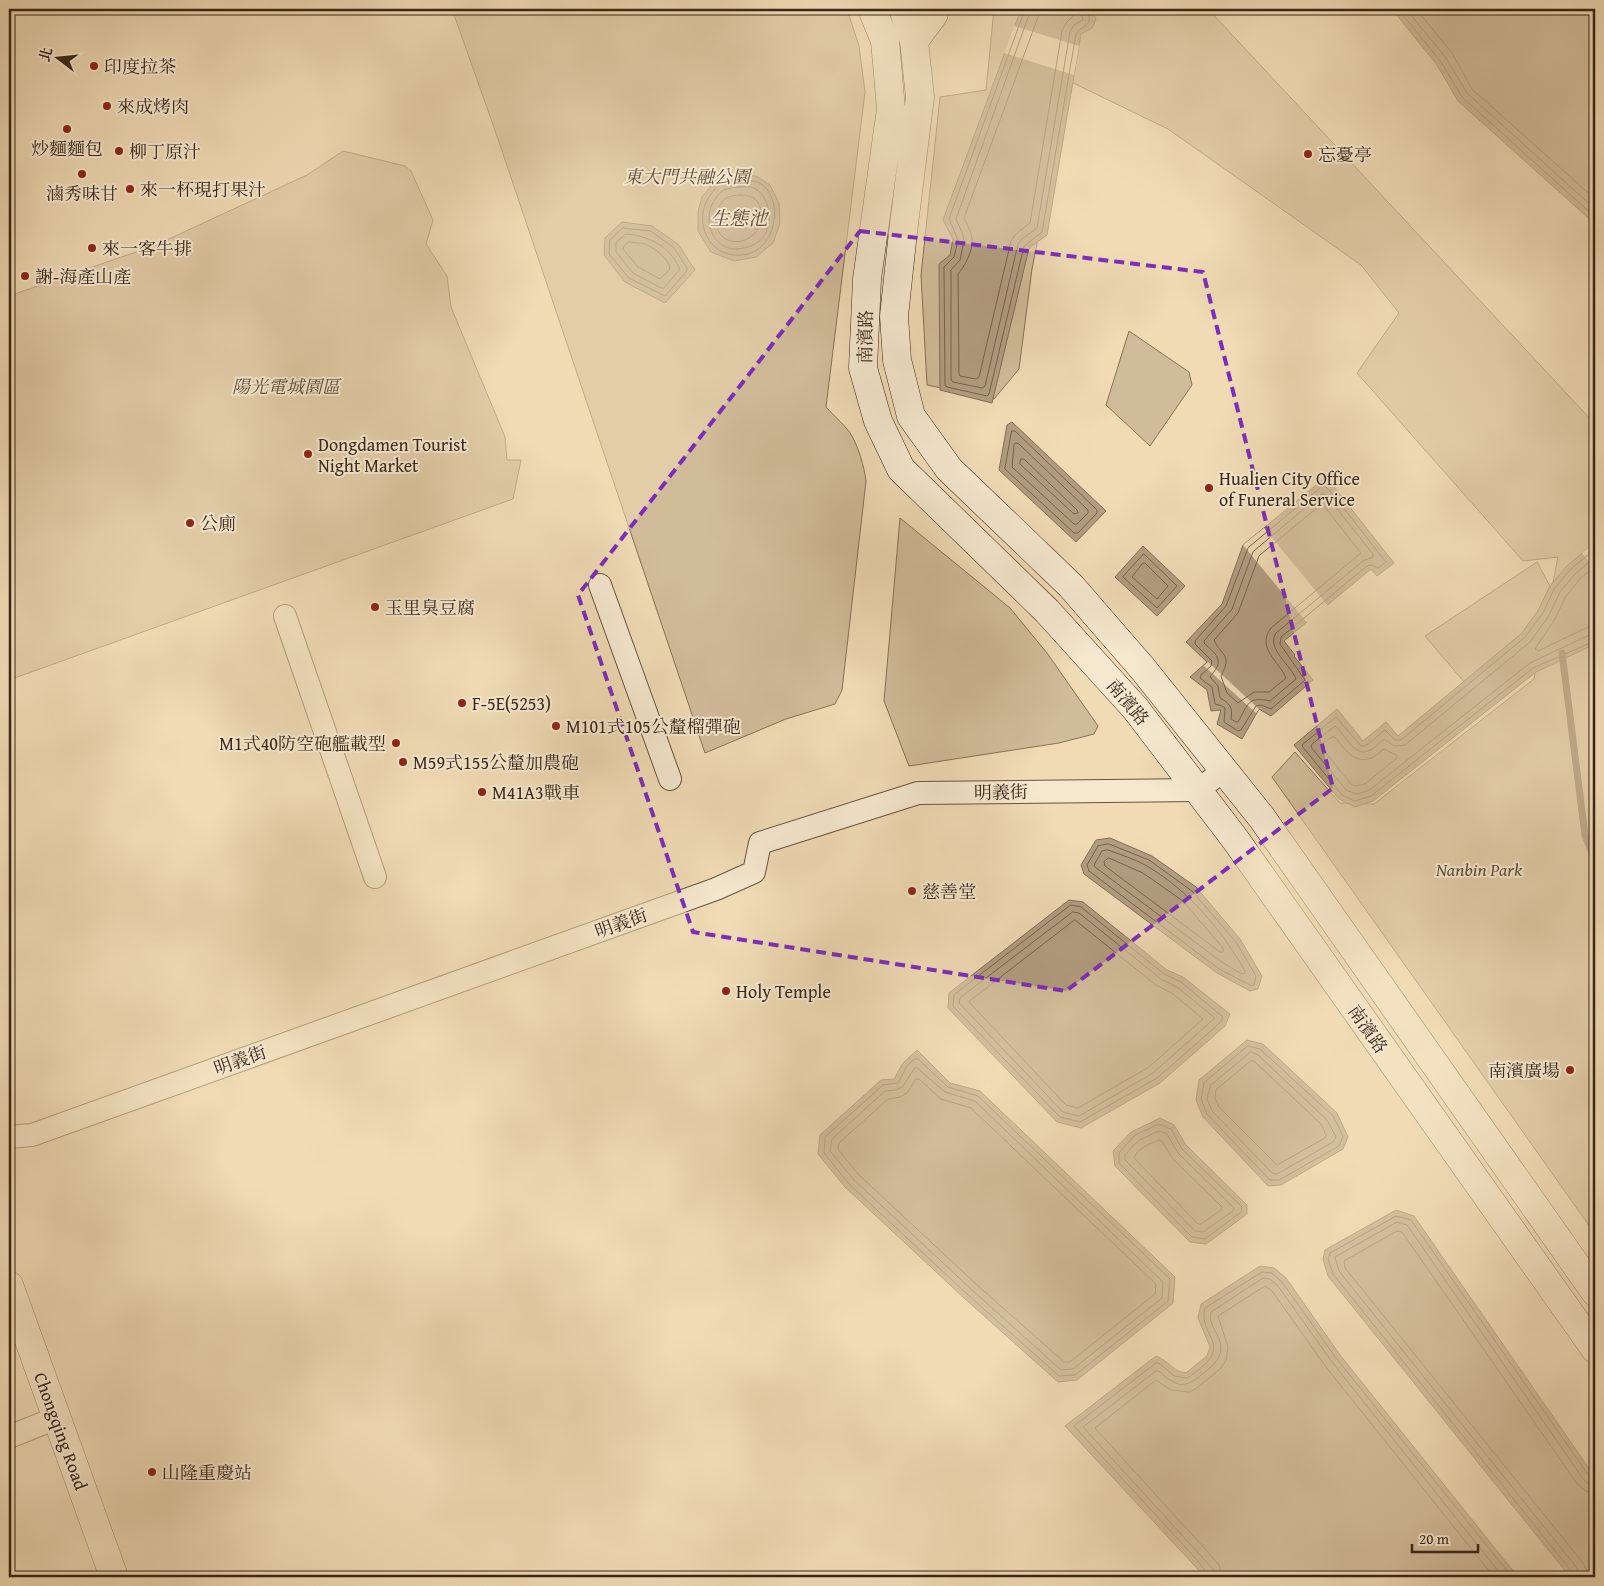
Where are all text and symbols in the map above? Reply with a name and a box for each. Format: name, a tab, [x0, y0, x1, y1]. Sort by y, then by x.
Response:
north arrow	[32, 32, 82, 82]
text: 北	[34, 45, 57, 64]
place label: 印度拉茶	[104, 53, 176, 80]
marker: 印度拉茶	[88, 60, 100, 72]
place label: 來成烤肉	[117, 93, 189, 120]
marker: 來成烤肉	[101, 100, 113, 112]
marker: 炒麵麵包	[61, 123, 73, 135]
place label: 炒麵麵包	[31, 135, 103, 162]
place label: 柳丁原汁	[129, 138, 201, 165]
place label: 忘憂亭	[1318, 141, 1372, 168]
marker: 柳丁原汁	[113, 145, 125, 157]
marker: 忘憂亭	[1302, 148, 1314, 160]
park label: 東大門共融公園	[624, 163, 753, 190]
marker: 滷秀味甘	[76, 168, 88, 180]
place label: 來一杯現打果汁	[140, 176, 266, 203]
place label: 滷秀味甘	[46, 180, 118, 207]
marker: 來一杯現打果汁	[124, 183, 136, 195]
water label: 生態池	[710, 204, 769, 232]
place label: 來一客牛排	[102, 235, 192, 262]
marker: 來一客牛排	[86, 242, 98, 254]
place label: 謝-海產山產	[35, 263, 131, 290]
marker: 謝-海產山產	[19, 270, 31, 282]
street label: 南濱路	[851, 310, 879, 364]
park label: 陽光電城園區	[232, 373, 342, 400]
place label: Dongdamen Tourist Night Market	[318, 431, 467, 479]
marker: Dongdamen Tourist Night Market	[302, 448, 314, 460]
place label: Hualien City Office of Funeral Service	[1219, 465, 1360, 513]
marker: Hualien City Office of Funeral Service	[1203, 482, 1215, 494]
place label: 公廁	[200, 510, 236, 537]
marker: 公廁	[184, 517, 196, 529]
place label: 玉里臭豆腐	[385, 594, 475, 621]
marker: 玉里臭豆腐	[369, 601, 381, 613]
street label: 南濱路	[1100, 673, 1156, 731]
place label: F-5E(5253)	[472, 690, 551, 717]
marker: F-5E(5253)	[456, 697, 468, 709]
place label: M101式105公釐榴彈砲	[566, 713, 741, 740]
marker: M101式105公釐榴彈砲	[550, 720, 562, 732]
place label: M1式40防空砲艦載型	[219, 730, 386, 757]
marker: M1式40防空砲艦載型	[390, 737, 402, 749]
place label: M59式155公釐加農砲	[413, 749, 579, 776]
marker: M59式155公釐加農砲	[397, 756, 409, 768]
street label: 明義街	[974, 778, 1028, 806]
place label: M41A3戰車	[492, 779, 580, 806]
marker: M41A3戰車	[476, 786, 488, 798]
park label: Nanbin Park	[1435, 856, 1523, 883]
place label: 慈善堂	[922, 878, 976, 905]
marker: 慈善堂	[906, 885, 918, 897]
street label: 明義街	[591, 901, 651, 945]
place label: Holy Temple	[736, 978, 831, 1005]
marker: Holy Temple	[720, 985, 732, 997]
street label: 南濱路	[1341, 999, 1395, 1059]
street label: 明義街	[210, 1038, 270, 1082]
place label: 南濱廣場	[1488, 1057, 1560, 1084]
marker: 南濱廣場	[1564, 1064, 1576, 1076]
street label: Chongqing Road	[27, 1368, 95, 1494]
place label: 山隆重慶站	[162, 1459, 252, 1486]
marker: 山隆重慶站	[146, 1466, 158, 1478]
scale bar	[1412, 1521, 1478, 1553]
text: 20 m	[1419, 1528, 1450, 1549]

